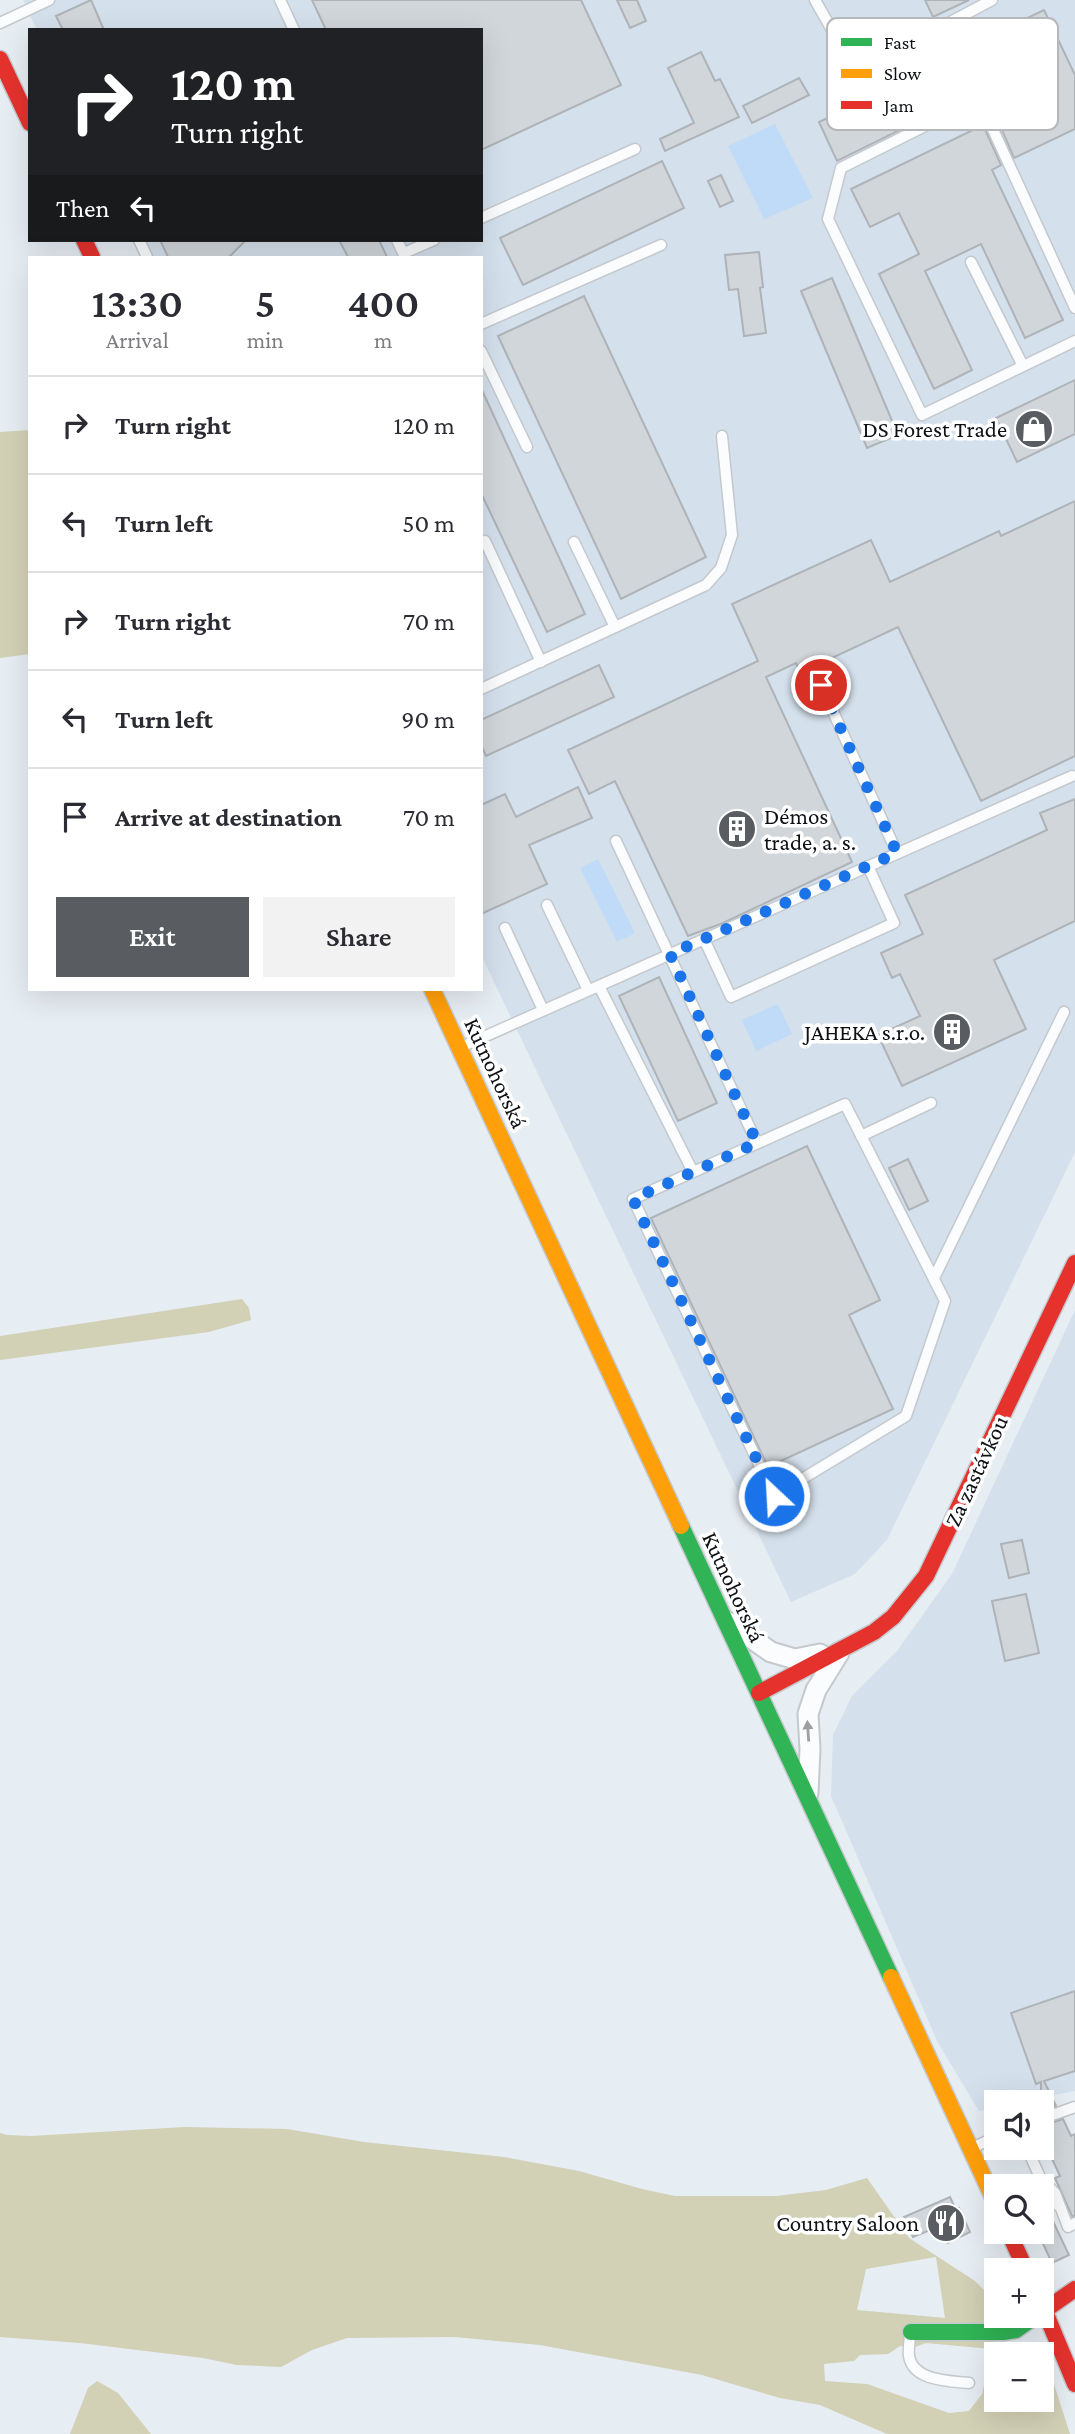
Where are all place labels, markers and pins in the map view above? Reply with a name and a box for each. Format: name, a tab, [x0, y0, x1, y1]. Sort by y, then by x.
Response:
shop icon: DS Forest Trade	[1013, 408, 1055, 450]
place label: DS Forest Trade	[863, 416, 1007, 442]
pin	[791, 655, 851, 715]
place label: Démos trade, a. s.	[764, 803, 856, 855]
building icon: Démos trade, a. s.	[716, 808, 758, 850]
building icon: JAHEKA s.r.o.	[931, 1011, 973, 1053]
place label: JAHEKA s.r.o.	[802, 1019, 925, 1045]
restaurant icon: Country Saloon	[925, 2202, 967, 2244]
place label: Country Saloon	[776, 2210, 919, 2236]

